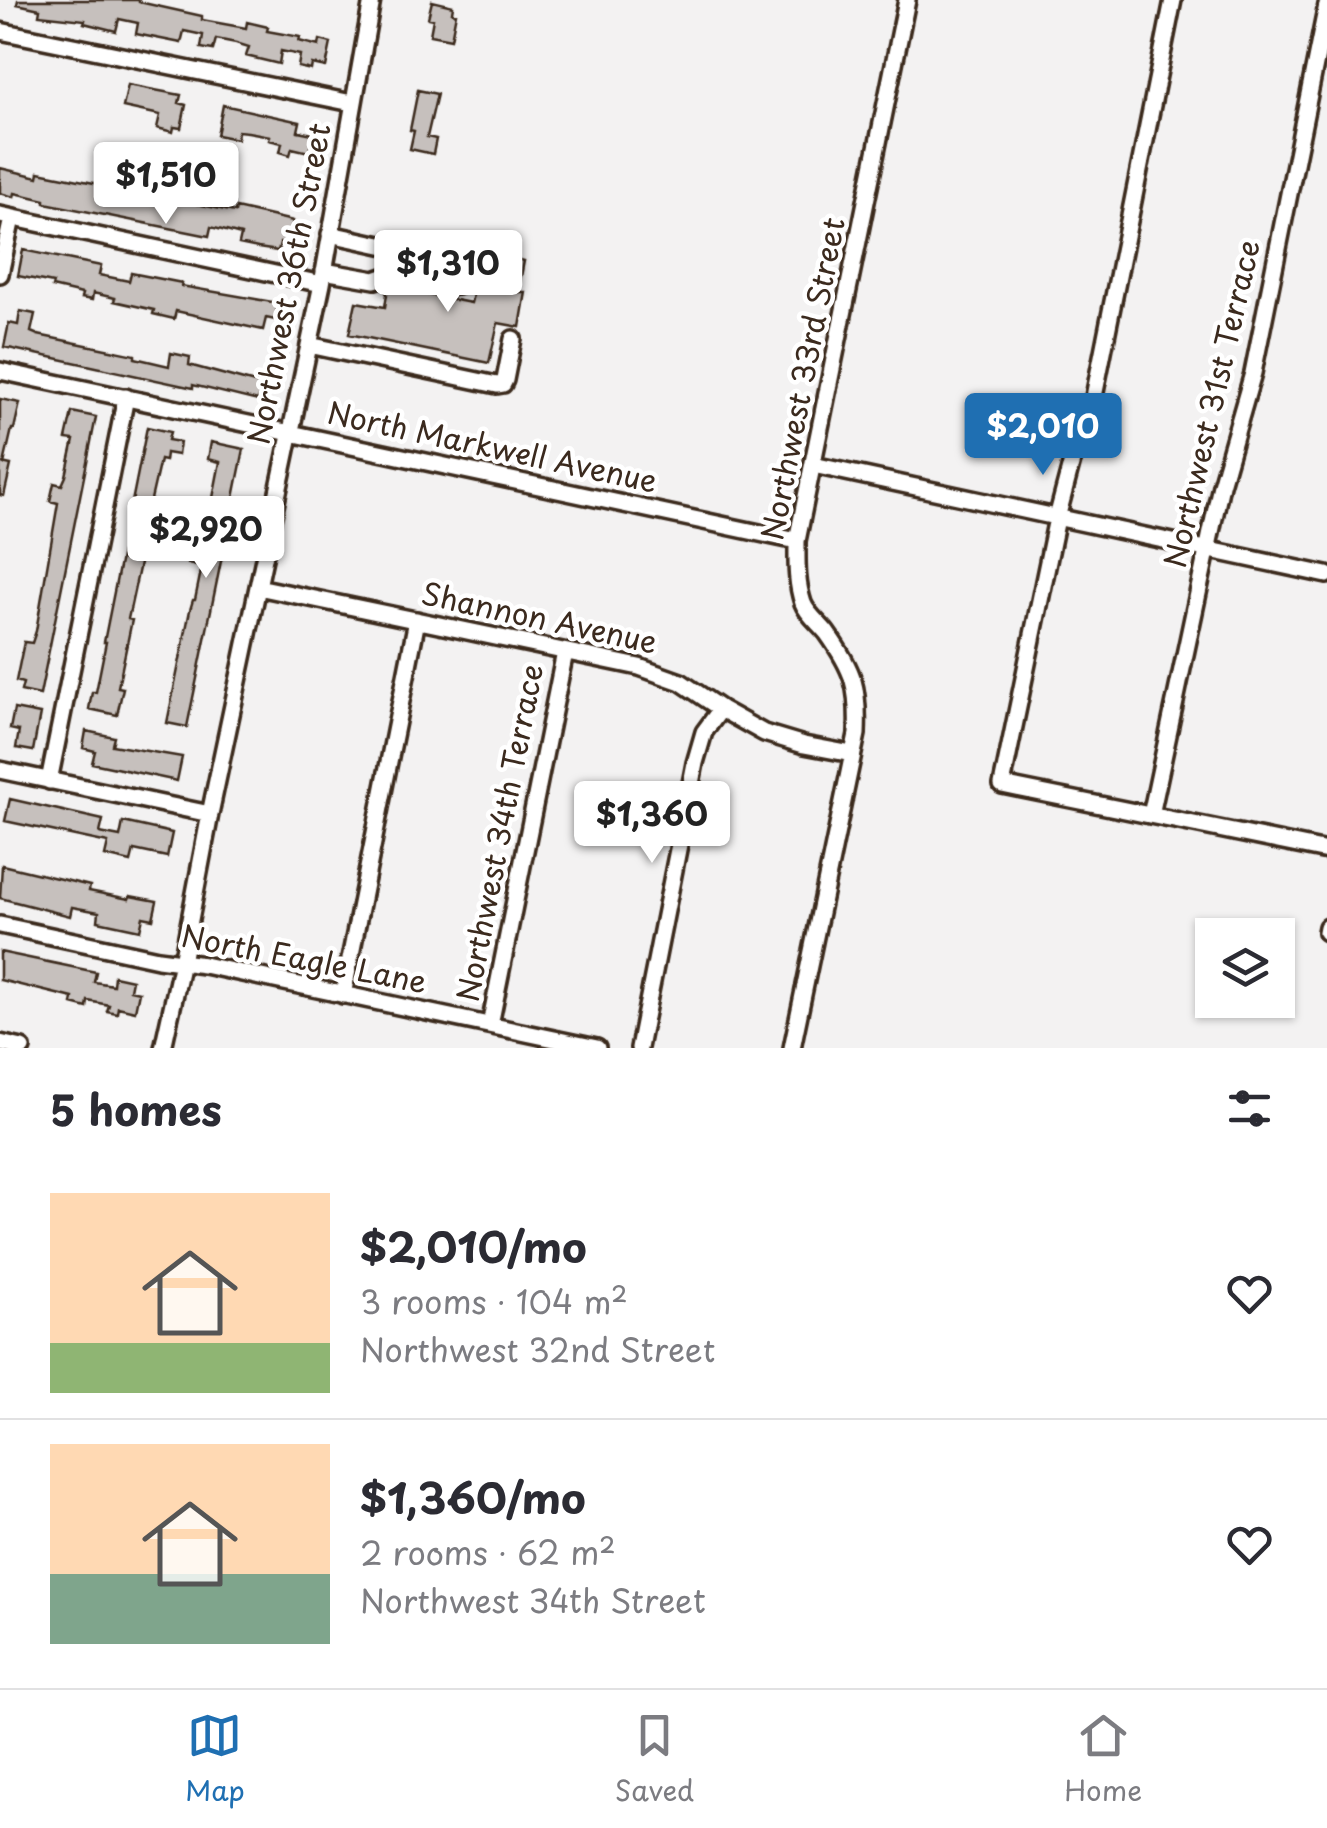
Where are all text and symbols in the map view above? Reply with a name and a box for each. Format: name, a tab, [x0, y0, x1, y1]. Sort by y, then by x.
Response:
street label: Northwest 36th Street	[234, 119, 341, 448]
pin: $1,510	[85, 142, 247, 227]
text: $1,510	[116, 150, 216, 198]
street label: Northwest 33rd Street	[748, 213, 855, 544]
pin: $1,310	[367, 230, 529, 315]
street label: Northwest 31st Terrace	[1151, 235, 1270, 572]
text: $1,310	[396, 238, 500, 286]
street label: North Markwell Avenue	[324, 389, 661, 502]
pin: $2,010	[962, 393, 1124, 478]
text: $2,010	[987, 401, 1099, 449]
pin: $2,920	[125, 496, 287, 581]
text: $2,920	[149, 504, 263, 552]
street label: Shannon Avenue	[418, 570, 662, 663]
street label: Northwest 34th Terrace	[444, 660, 553, 1005]
pin: $1,360	[571, 781, 733, 866]
text: $1,360	[596, 789, 708, 837]
street label: North Eagle Lane	[178, 912, 431, 1003]
map controls	[1195, 918, 1295, 1018]
button: layers	[1195, 918, 1295, 1018]
text: 5 homes	[50, 1077, 222, 1140]
icon: filters	[1222, 1081, 1277, 1136]
text: $2,010/mo	[360, 1214, 587, 1277]
icon: home	[130, 1233, 250, 1353]
icon: heart	[1222, 1266, 1277, 1321]
text: 3 rooms · 104 m²	[360, 1277, 628, 1325]
text: Northwest 32nd Street	[360, 1325, 715, 1373]
text: $1,360/mo	[360, 1465, 586, 1528]
icon: home	[130, 1484, 250, 1604]
icon: heart	[1222, 1517, 1277, 1572]
text: 2 rooms · 62 m²	[360, 1528, 616, 1576]
text: Northwest 34th Street	[360, 1576, 706, 1624]
tab: Map	[185, 1708, 245, 1811]
tab: Saved	[615, 1708, 694, 1811]
tab: Home	[1064, 1708, 1142, 1811]

